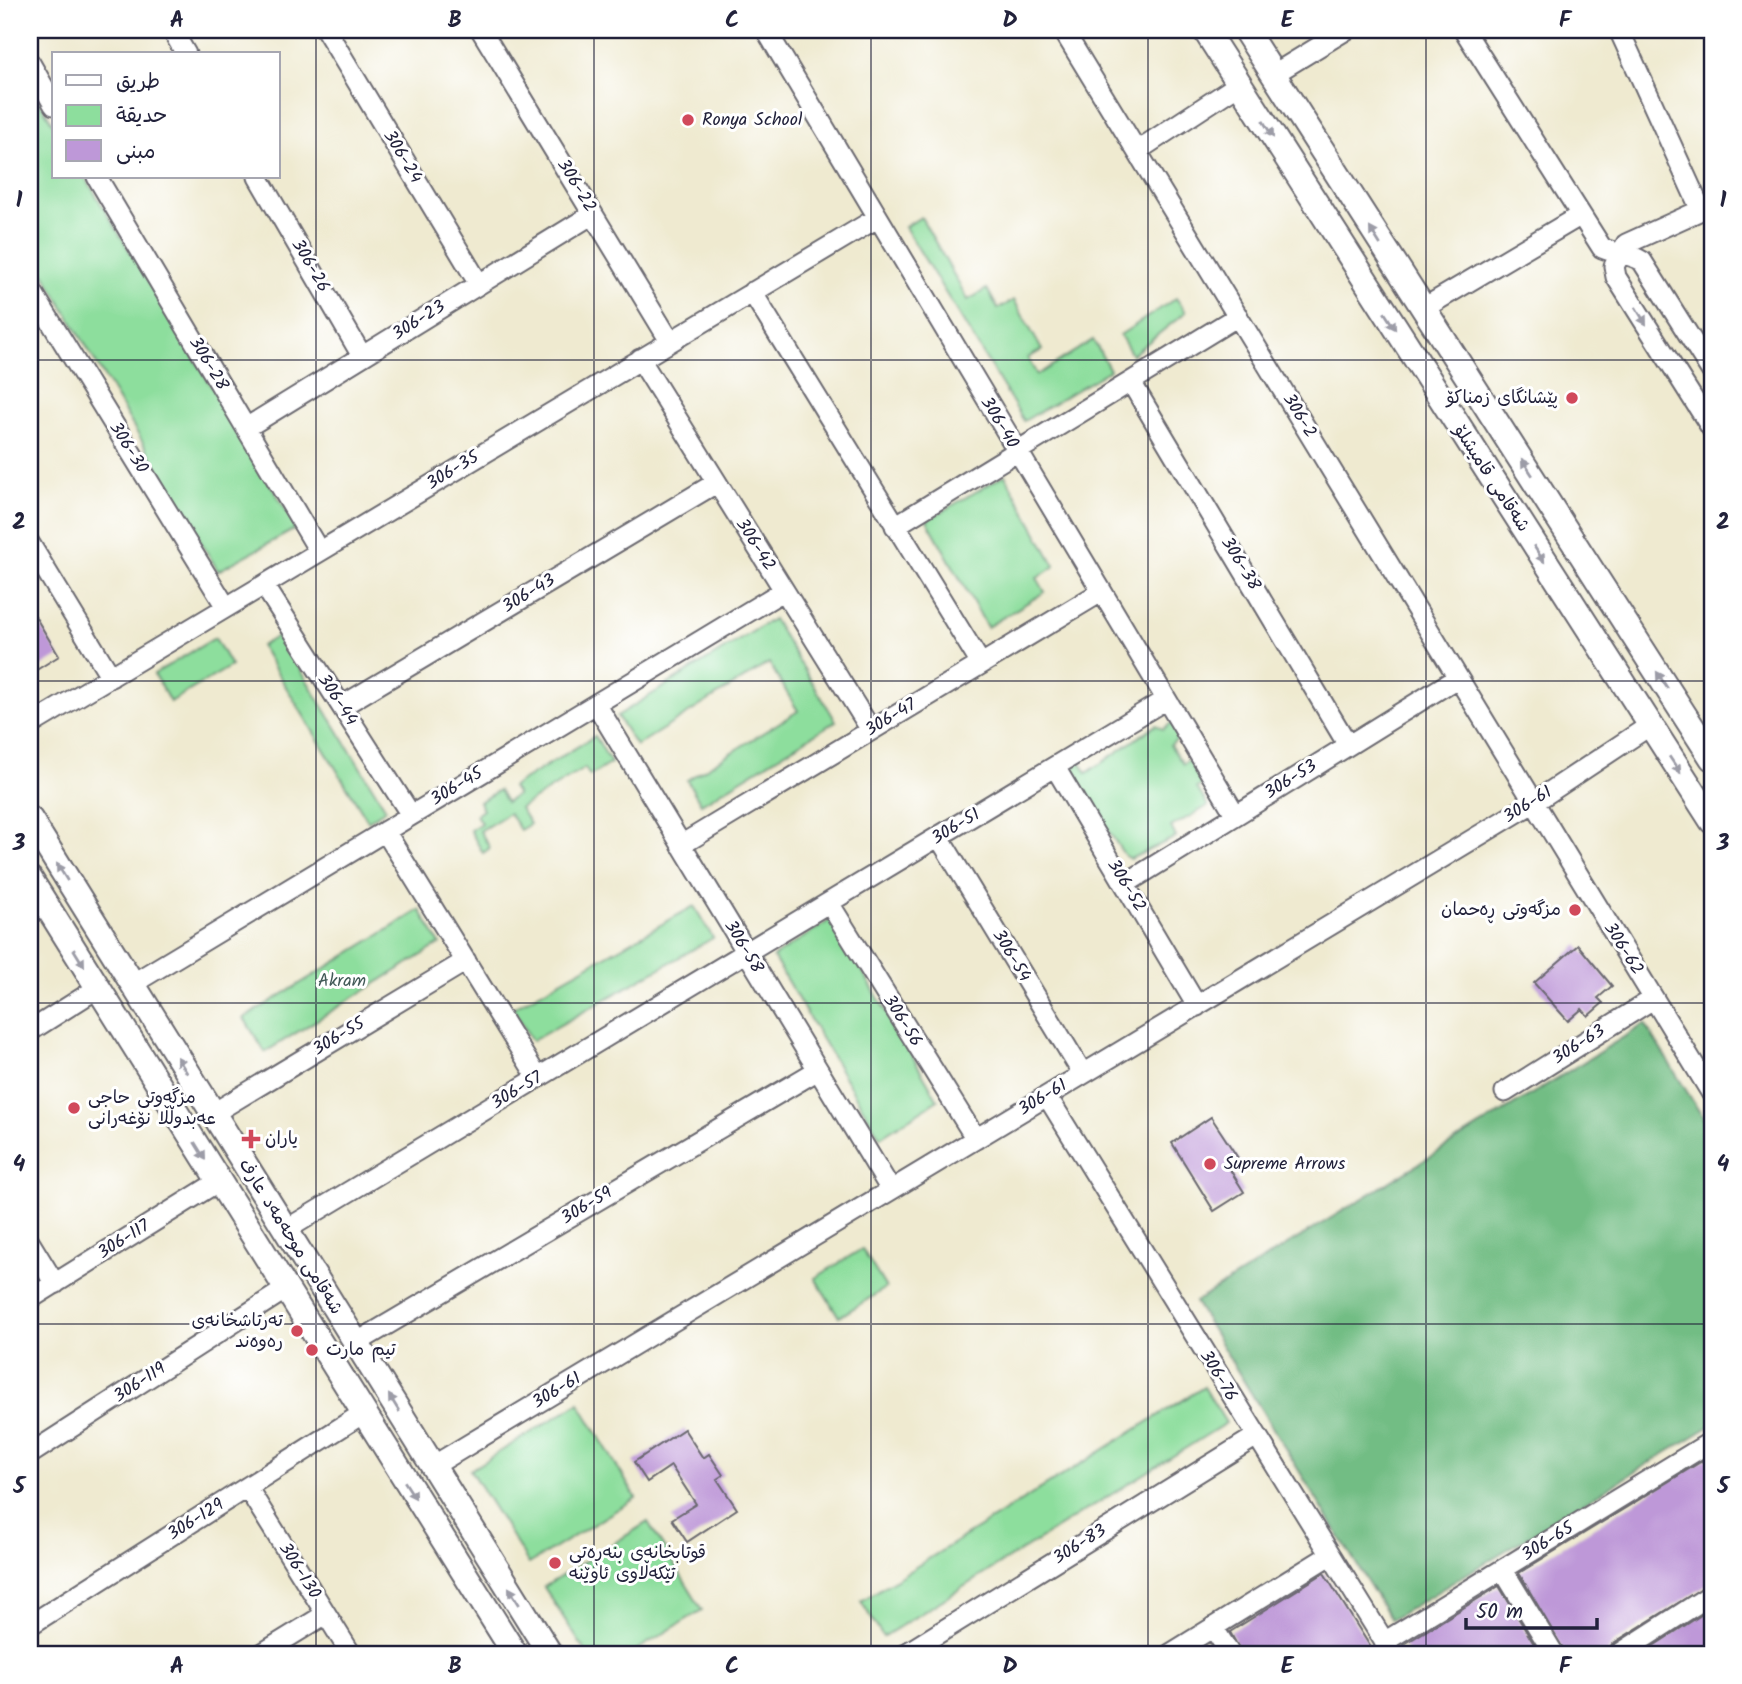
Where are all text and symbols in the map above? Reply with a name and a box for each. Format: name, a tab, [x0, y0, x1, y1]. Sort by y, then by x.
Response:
text: A	[170, 3, 184, 39]
text: B	[448, 3, 462, 39]
text: C	[725, 3, 739, 39]
text: D	[1002, 3, 1018, 39]
text: E	[1281, 3, 1295, 39]
text: F	[1559, 3, 1573, 39]
legend	[52, 52, 280, 178]
text: طريق	[116, 66, 160, 99]
text: حديقة	[116, 100, 167, 133]
place label: Ronya School	[702, 106, 803, 135]
marker: Ronya School	[680, 112, 696, 128]
one-way arrow	[1261, 119, 1274, 138]
street label: 306-24	[375, 125, 429, 189]
text: مبنى	[116, 136, 155, 169]
street label: 306-22	[549, 153, 603, 219]
text: 1	[16, 183, 23, 219]
text: 1	[1720, 183, 1727, 219]
one-way arrow	[1369, 226, 1382, 246]
street label: 306-26	[283, 234, 337, 298]
street label: 306-23	[387, 293, 451, 349]
one-way arrow	[1634, 306, 1647, 325]
one-way arrow	[1383, 311, 1396, 330]
street label: 306-28	[180, 331, 236, 397]
place label: پێشانگای زمناكۆ	[1445, 384, 1558, 413]
street label: 306-2	[1274, 388, 1324, 444]
marker: پێشانگای زمناكۆ	[1564, 390, 1580, 406]
street label: 306-40	[972, 391, 1026, 455]
street label: 306-30	[101, 416, 155, 480]
street label: شەقامی قامیشلۆ	[1444, 418, 1537, 538]
street label: 306-35	[421, 443, 486, 498]
one-way arrow	[1520, 458, 1533, 477]
text: 2	[12, 505, 26, 541]
text: 2	[1716, 505, 1730, 541]
street label: 306-42	[727, 513, 783, 577]
street label: 306-38	[1212, 531, 1268, 597]
one-way arrow	[1532, 544, 1545, 563]
street label: 306-43	[497, 567, 561, 621]
street label: 306-44	[309, 668, 365, 732]
one-way arrow	[1656, 670, 1669, 689]
street label: 306-47	[860, 691, 923, 745]
street label: 306-53	[1259, 752, 1323, 808]
one-way arrow	[1668, 756, 1681, 775]
street label: 306-45	[425, 759, 490, 814]
street label: 306-61	[1498, 779, 1558, 831]
street label: 306-51	[926, 801, 986, 853]
text: 3	[12, 826, 26, 862]
text: 3	[1716, 826, 1730, 862]
street label: 306-52	[1099, 854, 1153, 918]
one-way arrow	[56, 862, 69, 881]
place label: مزگەوتی ڕەحمان	[1441, 896, 1561, 925]
marker: مزگەوتی ڕەحمان	[1567, 902, 1583, 918]
street label: 306-58	[716, 915, 770, 979]
street label: 306-62	[1595, 917, 1651, 981]
street label: 306-54	[984, 924, 1038, 988]
one-way arrow	[72, 948, 85, 967]
park label: Akram	[318, 967, 366, 996]
street label: 306-56	[875, 989, 929, 1053]
street label: 306-55	[307, 1009, 372, 1064]
street label: 306-63	[1547, 1017, 1611, 1073]
one-way arrow	[176, 1056, 189, 1075]
street label: 306-57	[486, 1064, 549, 1118]
street label: 306-61	[1013, 1072, 1073, 1124]
place label: مزگەوتی حاجی عەبدوڵڵا نۆغەرانی	[88, 1084, 216, 1134]
marker: مزگەوتی حاجی عەبدوڵڵا نۆغەرانی	[66, 1100, 82, 1116]
place label: یاران	[265, 1125, 298, 1154]
marker: یاران	[243, 1131, 259, 1147]
one-way arrow	[193, 1141, 206, 1160]
text: 4	[13, 1147, 26, 1183]
text: 4	[1717, 1147, 1730, 1183]
place label: Supreme Arrows	[1224, 1150, 1346, 1179]
street label: شەقامی موحەمەد عارف	[230, 1153, 350, 1321]
marker: Supreme Arrows	[1202, 1156, 1218, 1172]
street label: 306-59	[556, 1179, 619, 1233]
street label: 306-117	[92, 1212, 157, 1267]
place label: ته‌رتاشخانه‌ی ره‌وه‌ند	[191, 1307, 284, 1357]
marker: ته‌رتاشخانه‌ی ره‌وه‌ند	[289, 1323, 305, 1339]
place label: تيم مارت	[326, 1336, 397, 1365]
marker: تيم مارت	[304, 1342, 320, 1358]
street label: 306-76	[1191, 1345, 1245, 1407]
street label: 306-119	[108, 1355, 172, 1411]
street label: 306-61	[527, 1365, 587, 1417]
one-way arrow	[388, 1394, 401, 1413]
text: 5	[12, 1469, 27, 1505]
text: 5	[1716, 1469, 1731, 1505]
one-way arrow	[403, 1480, 416, 1499]
street label: 306-129	[162, 1491, 230, 1549]
street label: 306-65	[1516, 1514, 1581, 1569]
street label: 306-83	[1047, 1517, 1113, 1573]
street label: 306-130	[270, 1537, 328, 1605]
place label: قوتابخانەی بنەڕەتی تێکەڵاوی ئاوێنە	[569, 1539, 706, 1589]
marker: قوتابخانەی بنەڕەتی تێکەڵاوی ئاوێنە	[547, 1555, 563, 1571]
scale bar	[1466, 1586, 1597, 1630]
one-way arrow	[508, 1587, 521, 1606]
text: 50 m	[1476, 1596, 1523, 1629]
text: A	[170, 1649, 184, 1684]
text: B	[448, 1649, 462, 1684]
text: C	[725, 1649, 739, 1684]
text: D	[1002, 1649, 1018, 1684]
text: E	[1281, 1649, 1295, 1684]
text: F	[1559, 1649, 1573, 1684]

